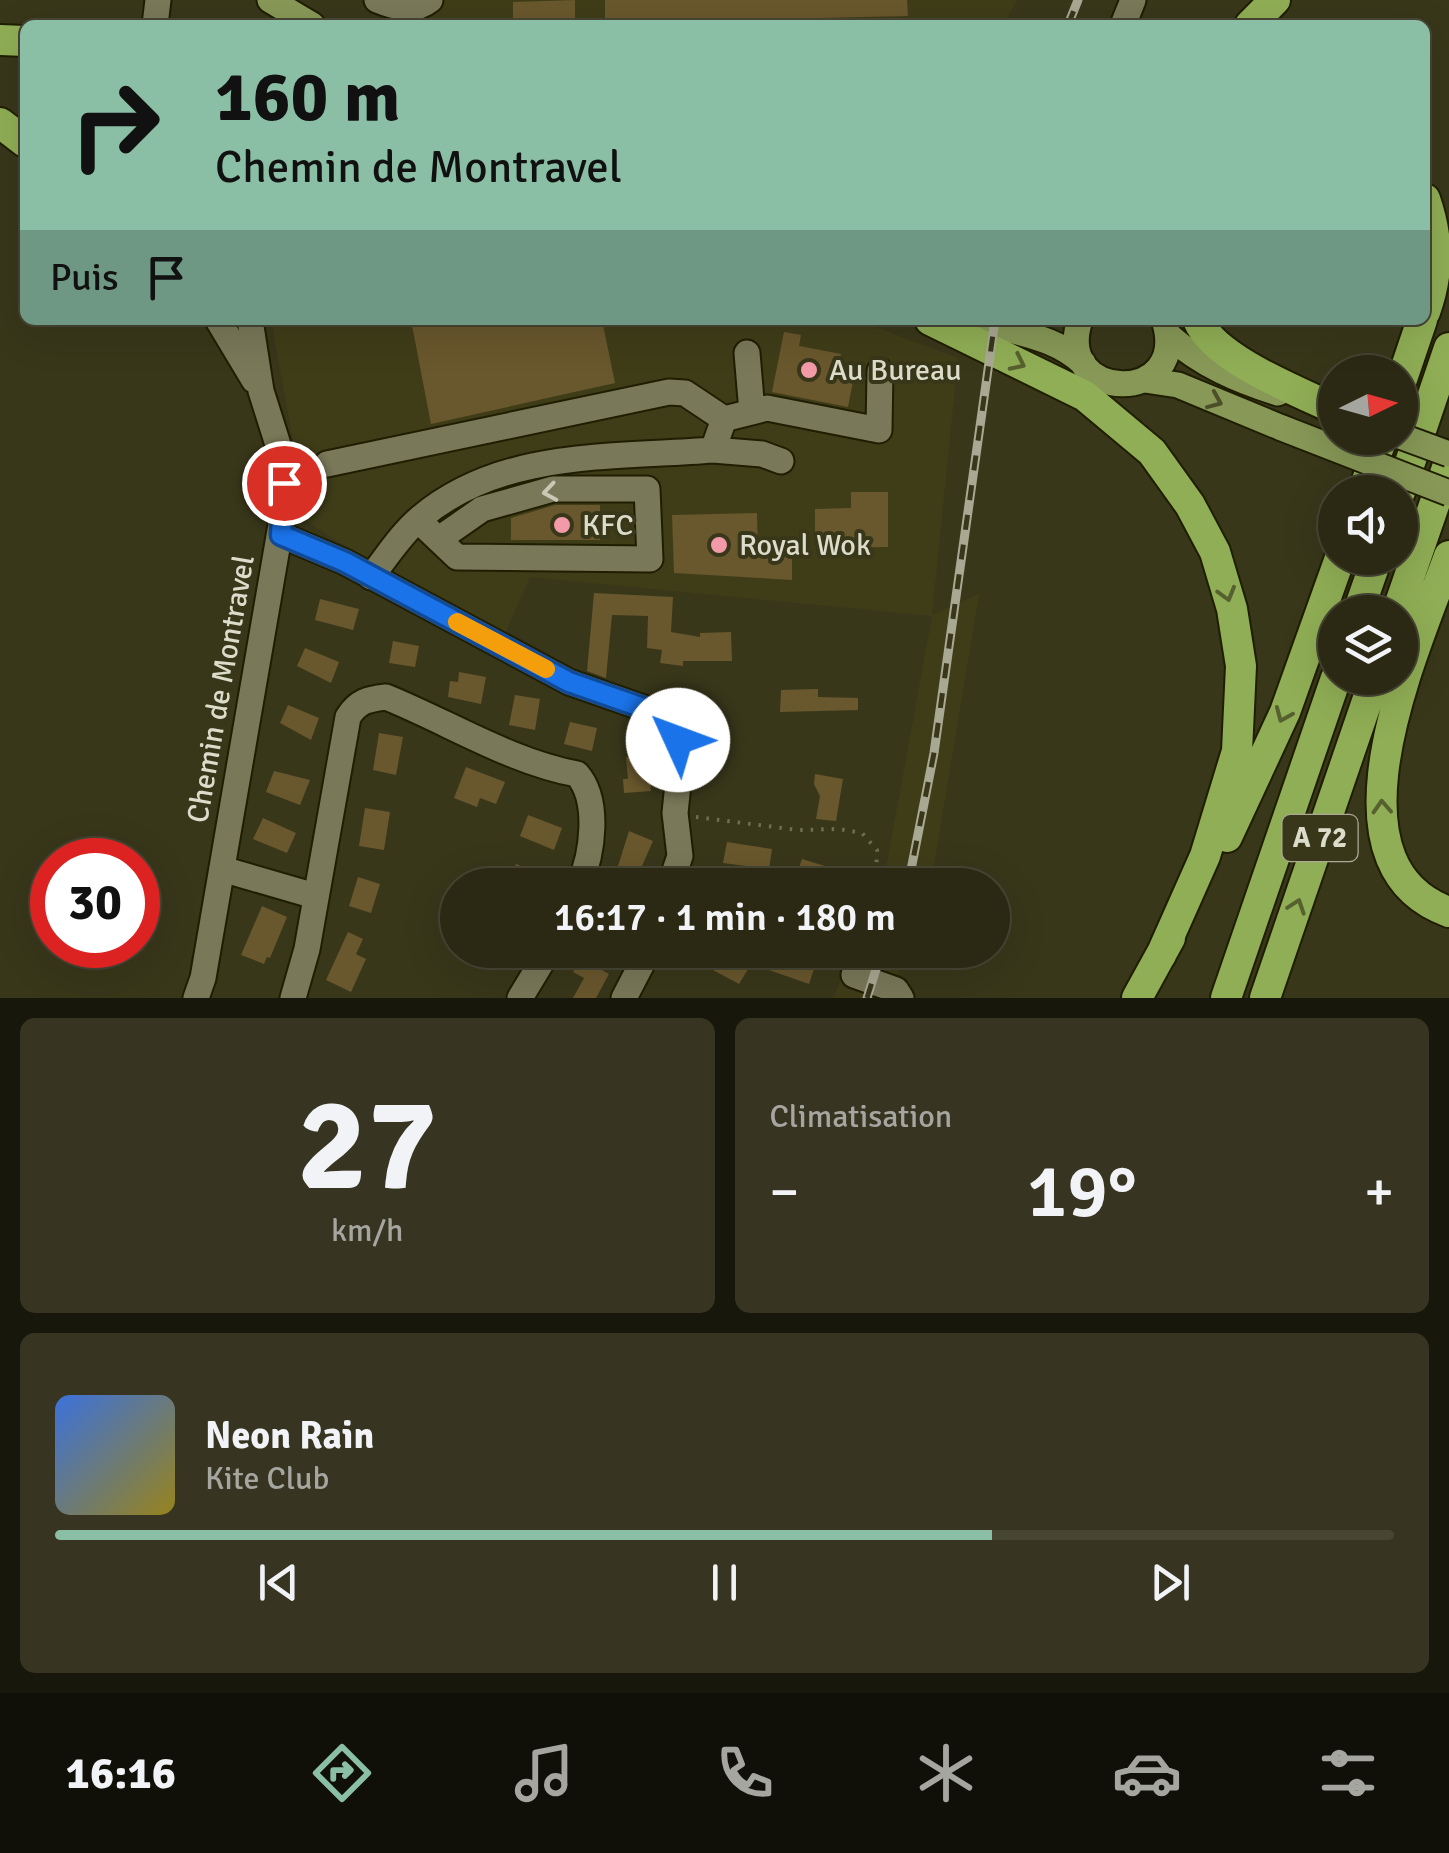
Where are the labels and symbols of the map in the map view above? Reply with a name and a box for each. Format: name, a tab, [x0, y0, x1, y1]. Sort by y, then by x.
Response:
one-way arrow	[1007, 350, 1025, 370]
place label: Au Bureau	[829, 352, 962, 389]
north arrow	[1318, 355, 1418, 455]
marker: Au Bureau	[798, 359, 820, 381]
one-way arrow	[1205, 389, 1222, 409]
pin	[242, 441, 327, 526]
one-way arrow	[542, 481, 558, 502]
place label: KFC	[582, 507, 634, 544]
marker: KFC	[551, 514, 573, 536]
place label: Royal Wok	[739, 527, 871, 564]
marker: Royal Wok	[708, 534, 730, 556]
street label: Chemin de Montravel	[179, 552, 263, 826]
one-way arrow	[1216, 585, 1237, 602]
position arrow	[626, 688, 730, 792]
one-way arrow	[1274, 705, 1294, 723]
one-way arrow	[1372, 799, 1393, 815]
road number: A 72	[1282, 815, 1358, 861]
speed limit sign: 30	[30, 838, 160, 968]
one-way arrow	[1285, 898, 1305, 915]

